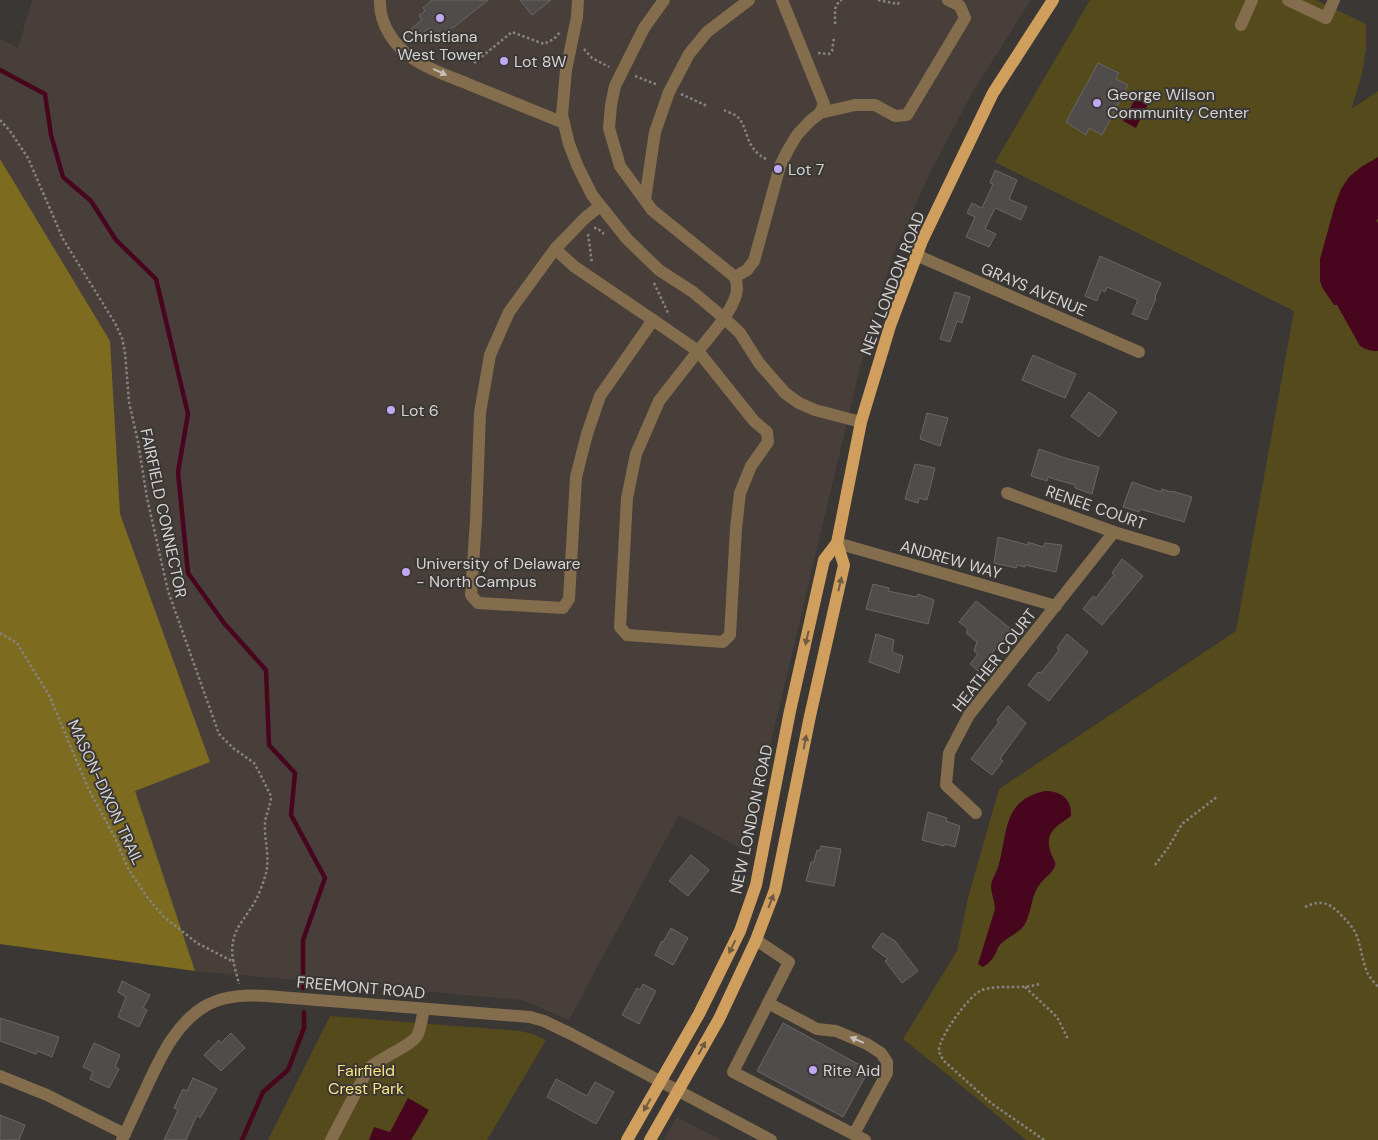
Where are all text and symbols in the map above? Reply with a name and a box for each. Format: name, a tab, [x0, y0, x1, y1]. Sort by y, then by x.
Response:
marker: Christiana West Tower	[434, 12, 446, 24]
place label: Christiana West Tower	[397, 26, 483, 65]
place label: Lot 8W	[514, 51, 567, 72]
marker: Lot 8W	[498, 55, 510, 67]
one-way arrow	[433, 68, 448, 77]
place label: George Wilson Community Center	[1107, 84, 1249, 123]
marker: George Wilson Community Center	[1091, 97, 1103, 109]
place label: Lot 7	[788, 159, 824, 180]
marker: Lot 7	[772, 163, 784, 175]
street label: NEW LONDON ROAD	[855, 208, 930, 358]
street label: GRAYS AVENUE	[978, 258, 1090, 321]
place label: Lot 6	[401, 400, 439, 421]
marker: Lot 6	[385, 404, 397, 416]
street label: FAIRFIELD CONNECTOR	[135, 426, 192, 600]
street label: RENEE COURT	[1043, 480, 1149, 534]
street label: ANDREW WAY	[898, 535, 1004, 584]
place label: University of Delaware - North Campus	[416, 553, 581, 592]
marker: University of Delaware - North Campus	[400, 566, 412, 578]
one-way arrow	[836, 576, 844, 591]
street label: HEATHER COURT	[948, 605, 1041, 716]
one-way arrow	[803, 630, 811, 645]
street label: MASON-DIXON TRAIL	[63, 716, 148, 868]
one-way arrow	[801, 734, 809, 750]
street label: NEW LONDON ROAD	[725, 743, 778, 896]
one-way arrow	[767, 893, 775, 908]
one-way arrow	[728, 940, 736, 954]
street label: FREEMONT ROAD	[296, 971, 426, 1004]
one-way arrow	[850, 1036, 865, 1044]
one-way arrow	[698, 1042, 707, 1055]
park label: Fairfield Crest Park	[328, 1060, 404, 1099]
place label: Rite Aid	[823, 1060, 880, 1081]
marker: Rite Aid	[807, 1064, 819, 1076]
one-way arrow	[642, 1098, 651, 1111]

